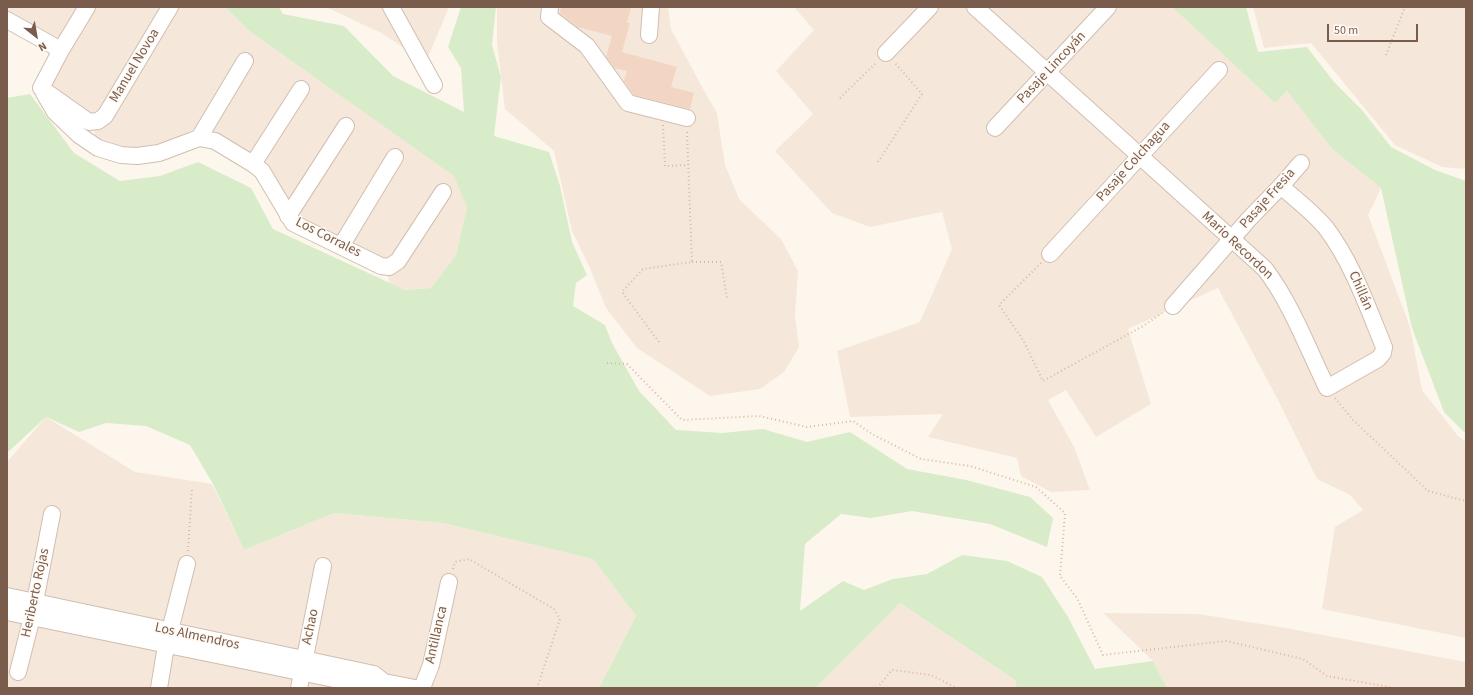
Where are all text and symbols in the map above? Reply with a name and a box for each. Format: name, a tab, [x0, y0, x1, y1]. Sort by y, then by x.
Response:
north arrow	[16, 16, 56, 56]
scale bar	[1329, 16, 1420, 42]
text: 50 m	[1334, 22, 1358, 39]
street label: Manuel Novoa	[106, 26, 164, 106]
street label: Pasaje Lincoyán	[1014, 28, 1090, 108]
text: N	[35, 38, 49, 55]
street label: Pasaje Colchagua	[1093, 118, 1175, 206]
street label: Pasaje Fresia	[1237, 165, 1299, 233]
street label: Mario Recordon	[1198, 208, 1276, 284]
street label: Los Corrales	[292, 214, 364, 262]
street label: Chillán	[1344, 269, 1376, 313]
street label: Heriberto Rojas	[18, 547, 54, 639]
street label: Antillanca	[422, 605, 452, 665]
street label: Achao	[299, 608, 323, 646]
street label: Los Almendros	[153, 620, 241, 654]

